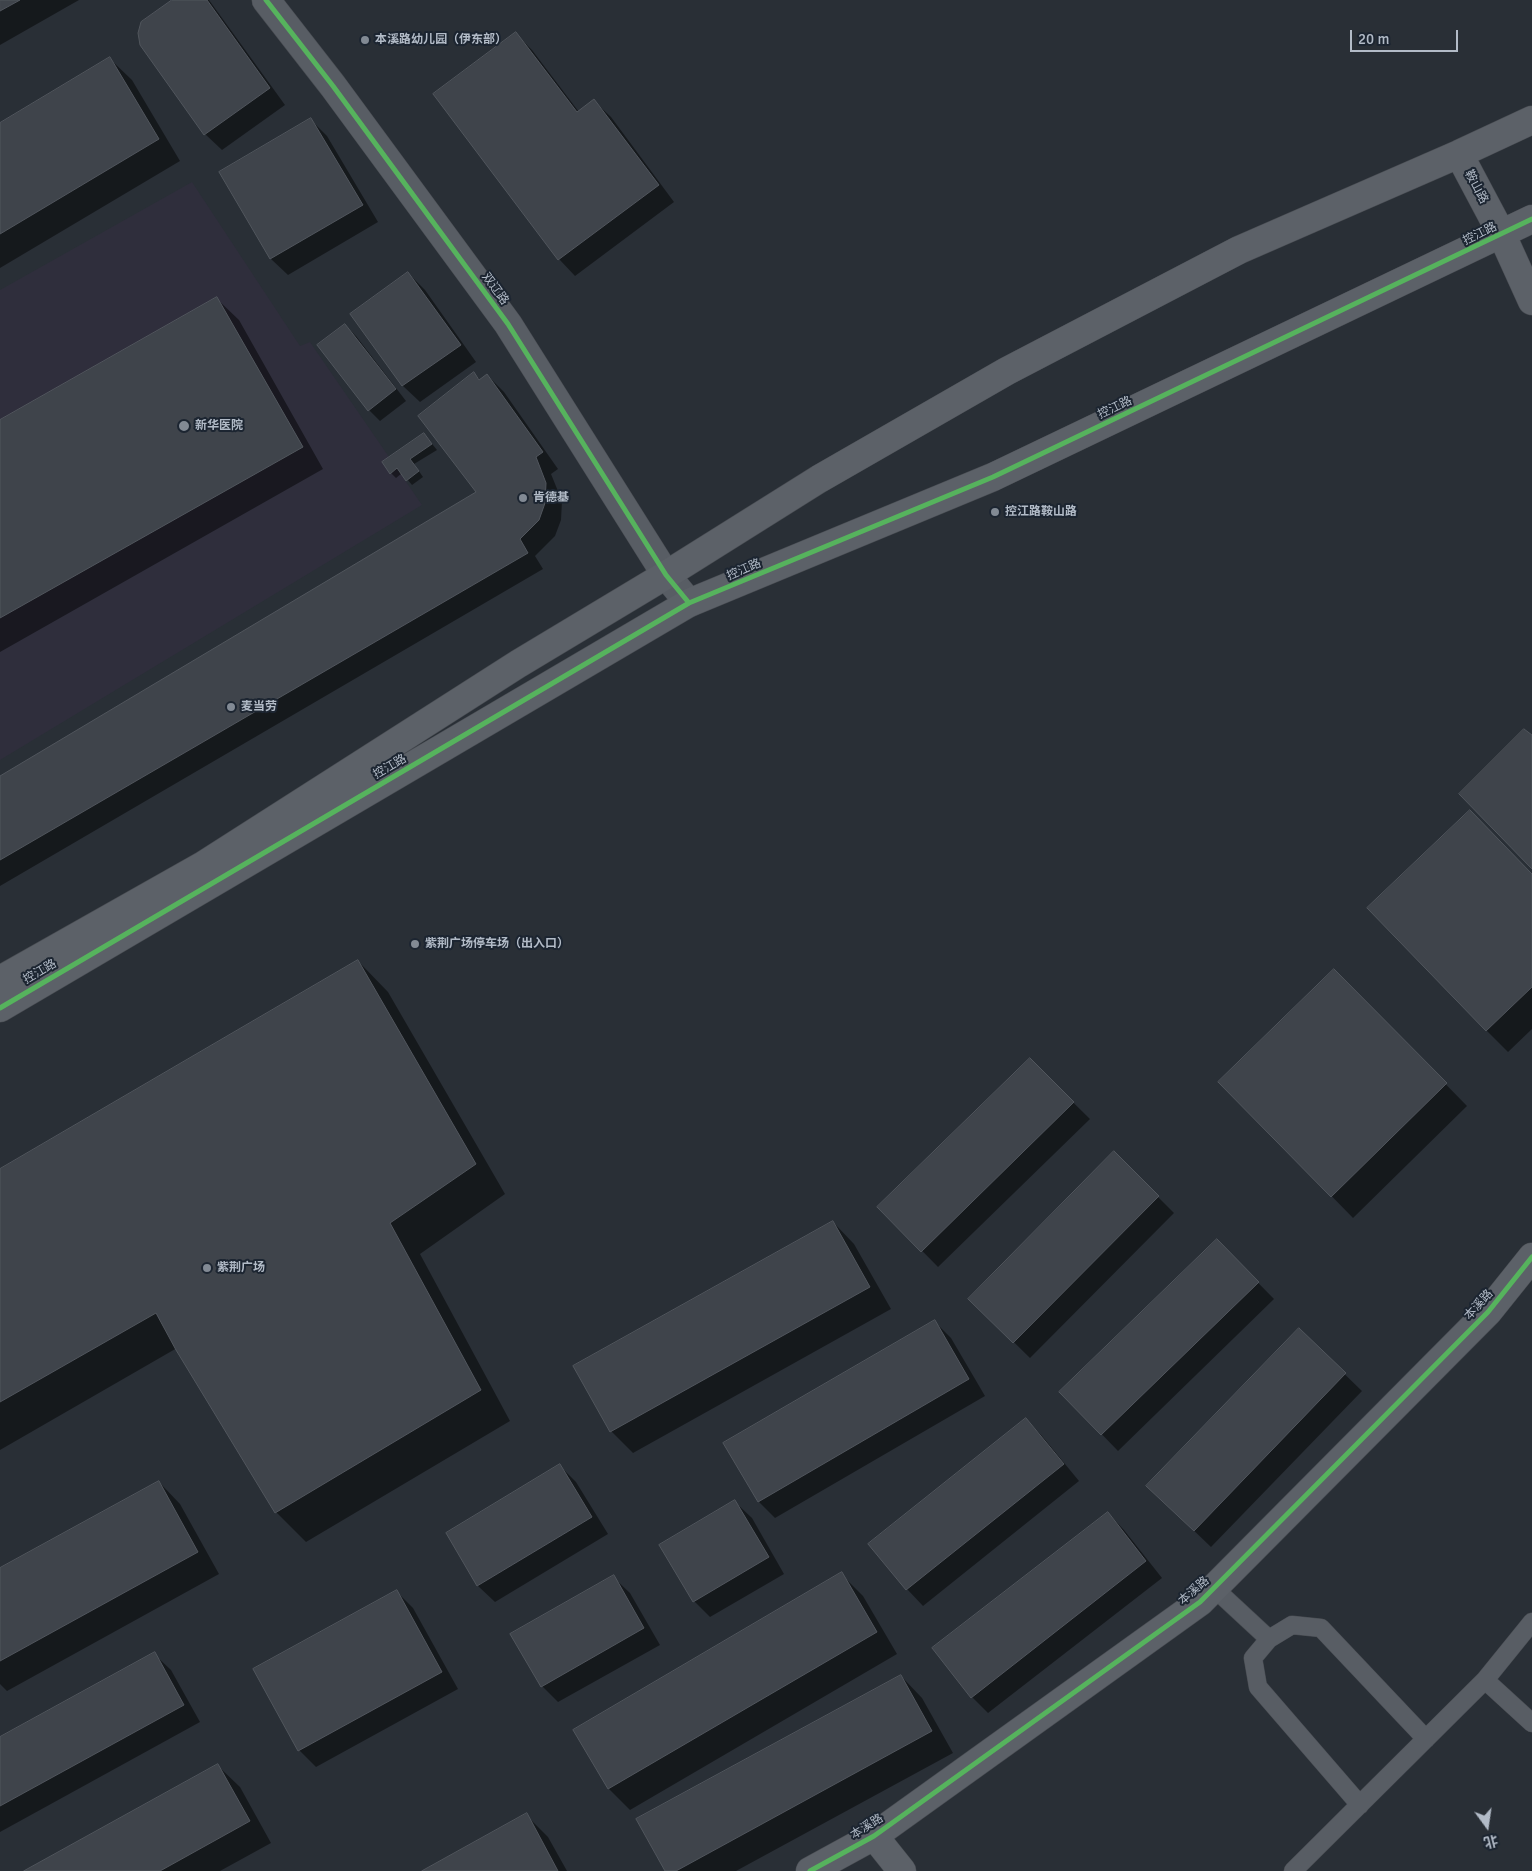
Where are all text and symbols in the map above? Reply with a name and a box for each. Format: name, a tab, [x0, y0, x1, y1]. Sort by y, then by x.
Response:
scale bar	[1352, 20, 1460, 52]
text: 20 m	[1358, 30, 1389, 48]
place label: 本溪路幼儿园（伊东部）	[375, 33, 507, 47]
marker: 本溪路幼儿园（伊东部）	[359, 34, 371, 46]
street label: 鞍山路	[1461, 168, 1491, 206]
street label: 控江路	[1461, 220, 1499, 248]
street label: 双辽路	[479, 270, 511, 308]
street label: 控江路	[1096, 394, 1134, 422]
marker: 新华医院	[177, 419, 191, 433]
place label: 新华医院	[195, 419, 243, 433]
place label: 肯德基	[533, 491, 569, 505]
marker: 肯德基	[517, 492, 529, 504]
place label: 控江路鞍山路	[1005, 505, 1077, 519]
marker: 控江路鞍山路	[989, 506, 1001, 518]
street label: 控江路	[725, 556, 763, 584]
place label: 麦当劳	[241, 700, 277, 714]
marker: 麦当劳	[225, 701, 237, 713]
street label: 控江路	[371, 752, 409, 782]
place label: 紫荆广场停车场（出入口）	[425, 937, 569, 951]
marker: 紫荆广场停车场（出入口）	[409, 938, 421, 950]
street label: 控江路	[21, 957, 59, 987]
place label: 紫荆广场	[217, 1261, 265, 1275]
marker: 紫荆广场	[201, 1262, 213, 1274]
street label: 本溪路	[1462, 1287, 1496, 1323]
street label: 本溪路	[1176, 1574, 1212, 1608]
north arrow	[1462, 1801, 1512, 1851]
street label: 本溪路	[848, 1811, 886, 1843]
text: 北	[1482, 1831, 1500, 1851]

